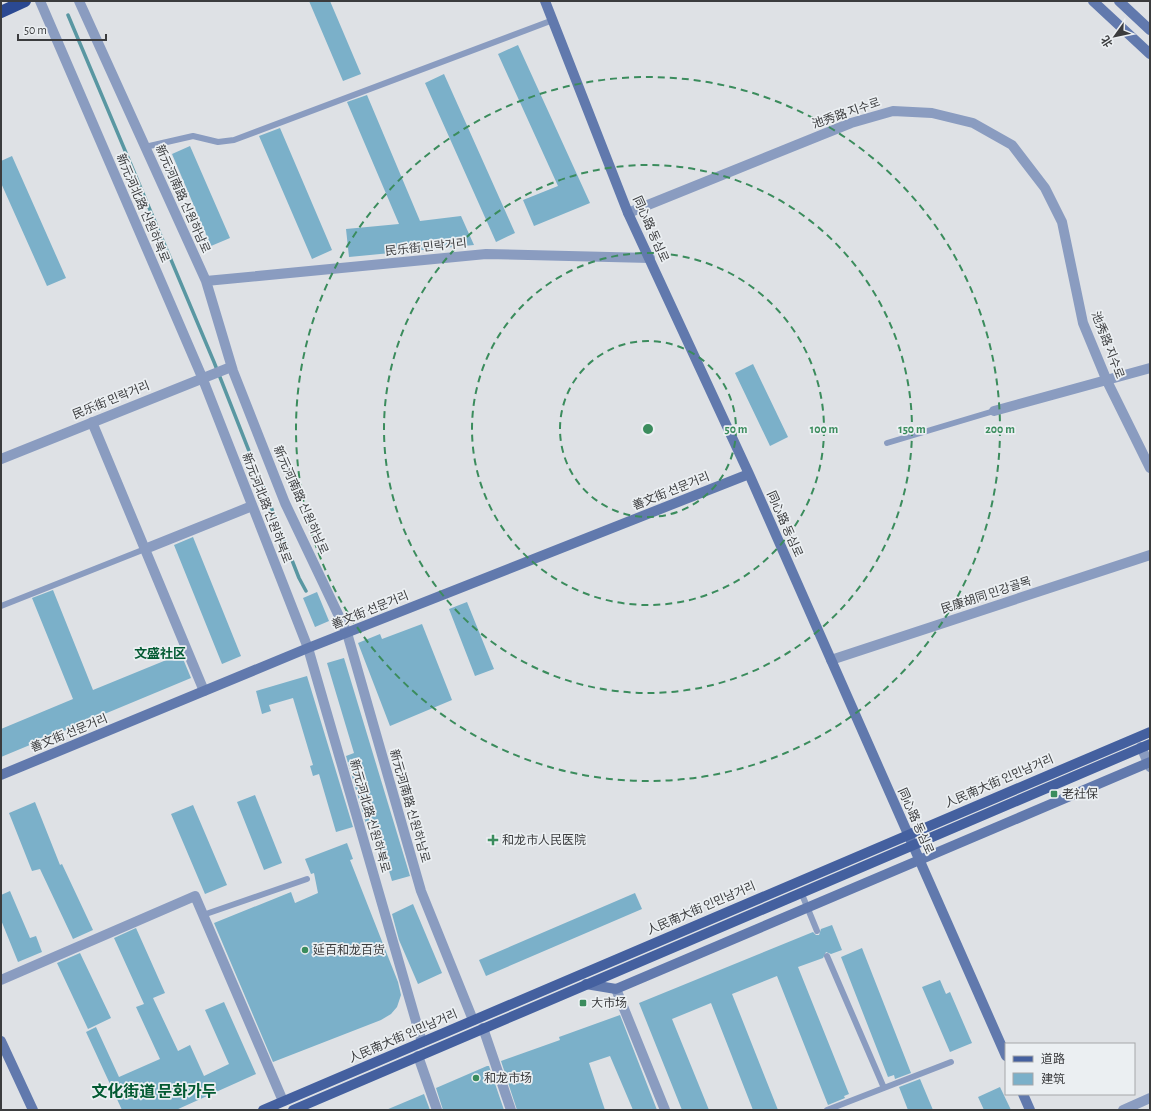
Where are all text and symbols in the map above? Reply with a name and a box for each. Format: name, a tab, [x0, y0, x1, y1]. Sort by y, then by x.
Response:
scale bar	[18, 16, 106, 42]
north arrow	[1095, 16, 1135, 56]
text: 50 m	[24, 24, 47, 36]
text: 北	[1099, 34, 1115, 49]
street label: 池秀路 지수로	[810, 95, 882, 130]
street label: 新元河南路 신원하남로	[154, 143, 213, 255]
street label: 新元河北路 신원하북로	[115, 151, 172, 264]
street label: 同心路 동심로	[631, 194, 672, 264]
street label: 民乐街 민락거리	[384, 236, 467, 257]
street label: 池秀路 지수로	[1090, 309, 1127, 380]
street label: 民乐街 민락거리	[70, 378, 151, 421]
centre of rings	[641, 422, 655, 436]
text: 50 m	[725, 423, 748, 435]
text: 100 m	[810, 423, 838, 435]
text: 150 m	[898, 423, 926, 435]
text: 200 m	[985, 423, 1015, 435]
street label: 新元河南路 신원하남로	[272, 444, 331, 556]
street label: 新元河北路 신원하북로	[240, 451, 295, 565]
street label: 善文街 선문거리	[630, 469, 711, 512]
street label: 同心路 동심로	[765, 489, 806, 559]
street label: 民康胡同 민강골목	[939, 574, 1033, 615]
street label: 善文街 선문거리	[329, 588, 410, 631]
district label: 文盛社区	[134, 646, 186, 661]
street label: 善文街 선문거리	[28, 711, 109, 754]
street label: 新元河南路 신원하남로	[388, 748, 433, 864]
street label: 人民南大街 인민남거리	[942, 752, 1055, 809]
street label: 新元河北路 신원하북로	[348, 758, 393, 874]
street label: 同心路 동심로	[896, 786, 937, 856]
place label: 老社保	[1062, 787, 1098, 800]
marker: 老社保	[1049, 789, 1059, 799]
place label: 和龙市人民医院	[502, 833, 586, 846]
marker: 和龙市人民医院	[487, 834, 499, 846]
street label: 人民南大街 인민남거리	[644, 879, 757, 936]
place label: 延百和龙百货	[313, 943, 385, 956]
marker: 延百和龙百货	[300, 945, 310, 955]
place label: 大市场	[591, 996, 627, 1009]
marker: 大市场	[578, 998, 588, 1008]
street label: 人民南大街 인민남거리	[346, 1007, 459, 1064]
legend	[1005, 1043, 1135, 1095]
text: 道路	[1041, 1052, 1065, 1065]
place label: 和龙市场	[484, 1071, 532, 1084]
text: 建筑	[1041, 1072, 1065, 1085]
marker: 和龙市场	[471, 1073, 481, 1083]
district label: 文化街道 문화가두	[91, 1082, 217, 1100]

